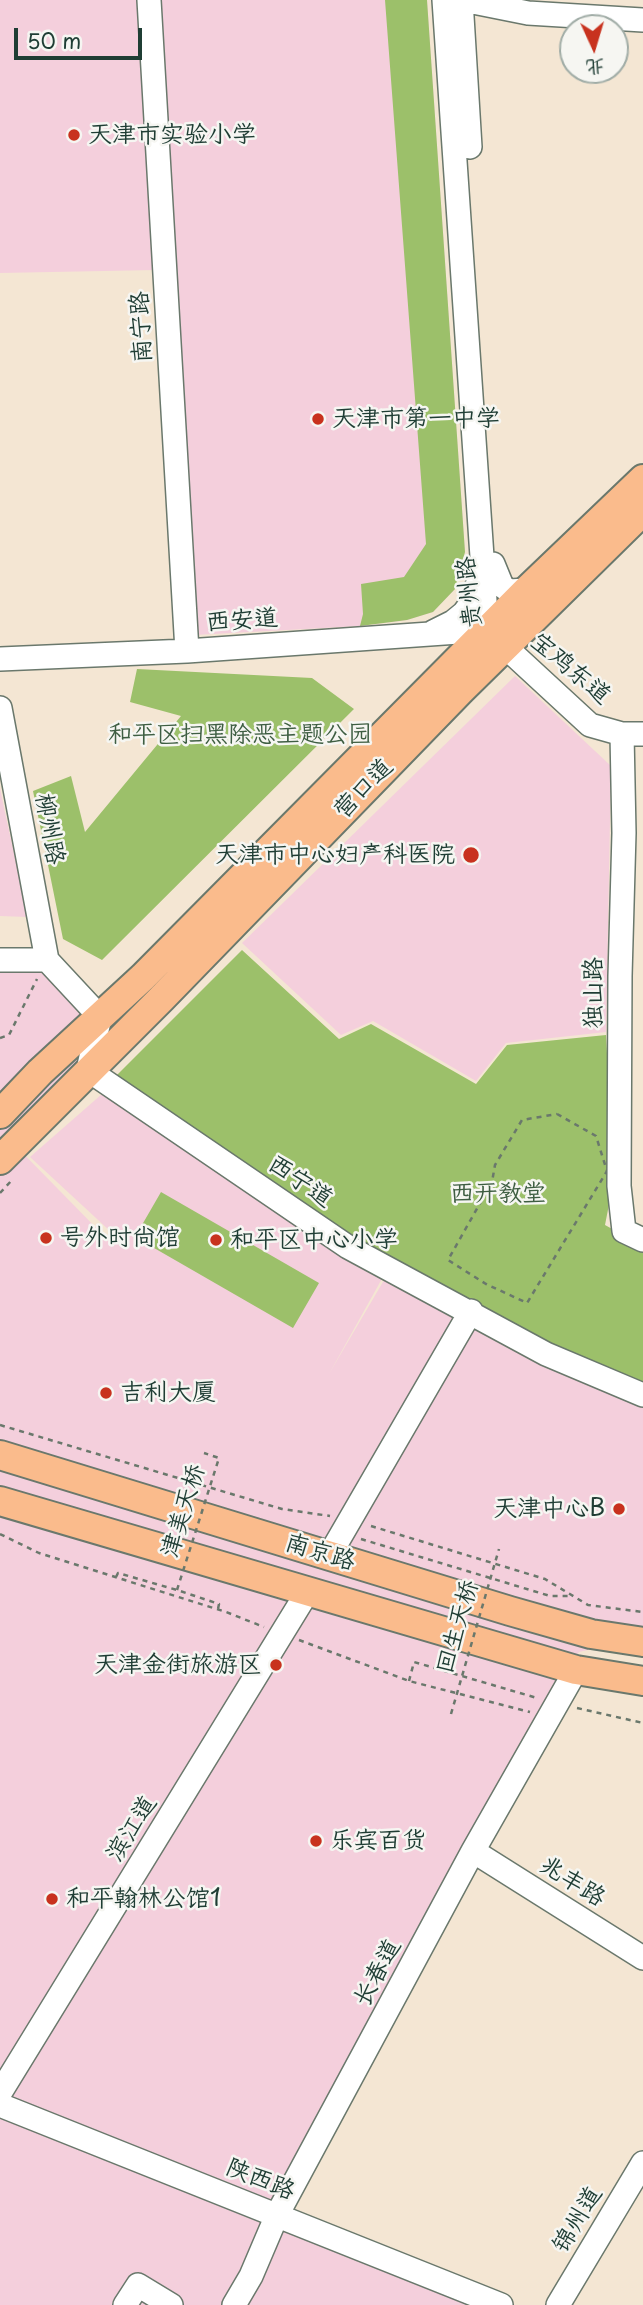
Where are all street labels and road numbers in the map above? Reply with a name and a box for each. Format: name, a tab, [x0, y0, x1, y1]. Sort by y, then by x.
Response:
street label: 南宁路	[126, 290, 158, 364]
street label: 贵州路	[452, 555, 488, 629]
street label: 西安道	[205, 604, 279, 638]
street label: 宝鸡东道	[524, 627, 616, 711]
street label: 营口道	[329, 753, 399, 825]
street label: 柳州路	[29, 791, 69, 867]
street label: 独山路	[580, 957, 608, 1029]
street label: 西宁道	[262, 1150, 338, 1214]
street label: 津美天桥	[156, 1461, 212, 1561]
street label: 南京路	[281, 1529, 359, 1577]
street label: 回生天桥	[431, 1577, 485, 1677]
street label: 滨江道	[101, 1791, 163, 1867]
street label: 兆丰路	[534, 1851, 610, 1913]
street label: 长春道	[348, 1934, 408, 2012]
street label: 陕西路	[221, 2153, 299, 2207]
street label: 锦州道	[547, 2182, 609, 2258]

